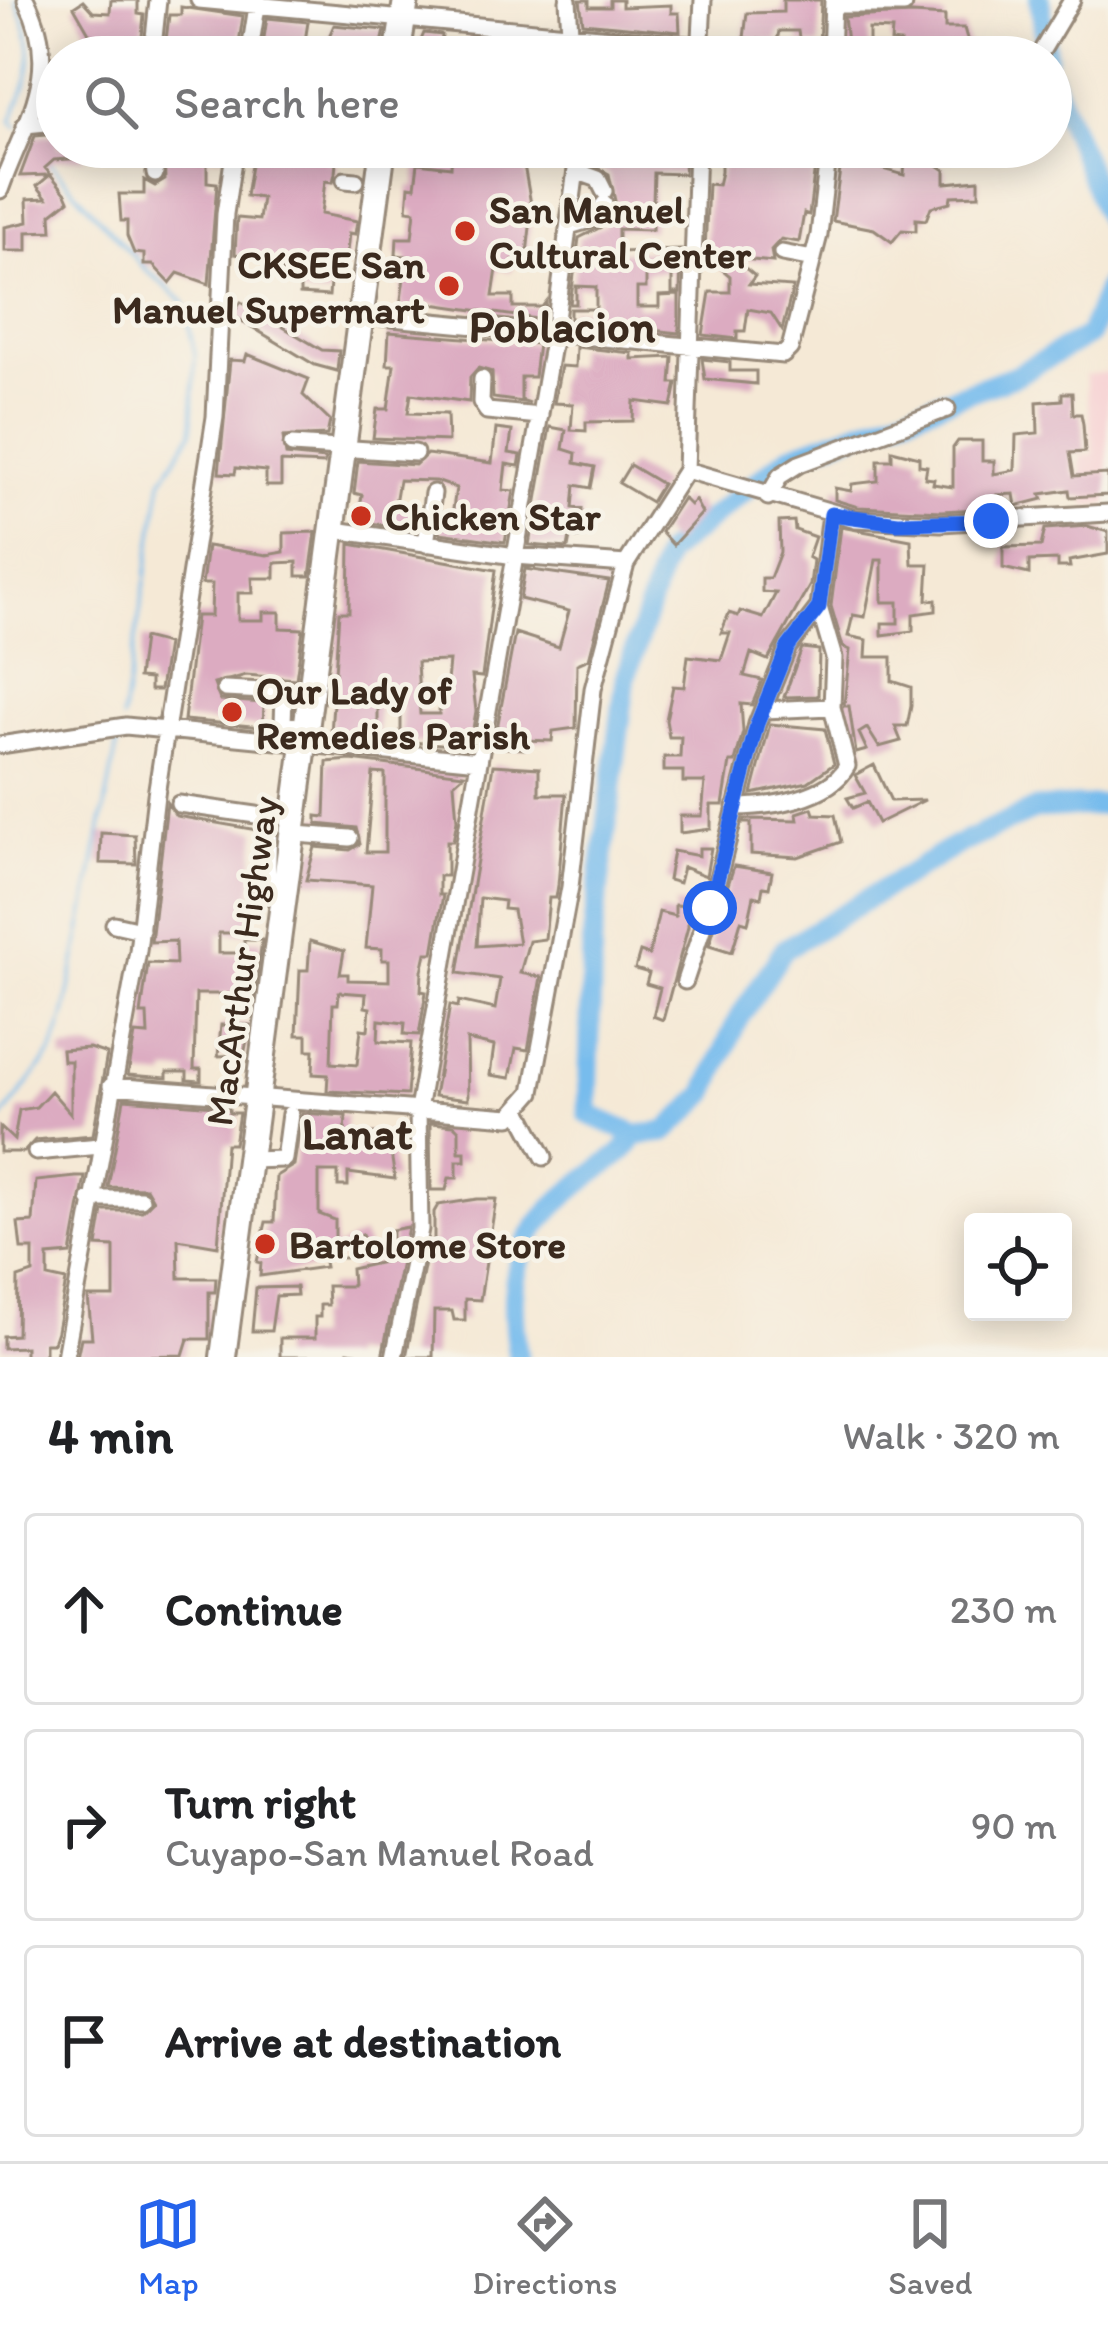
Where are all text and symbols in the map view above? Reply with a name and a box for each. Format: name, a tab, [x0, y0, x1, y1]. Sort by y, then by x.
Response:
search box	[36, 36, 1072, 168]
icon: search	[78, 69, 144, 135]
text: Search here	[174, 75, 400, 129]
place label: San Manuel Cultural Center	[489, 186, 751, 278]
marker: San Manuel Cultural Center	[452, 218, 478, 244]
place label: CKSEE San Manuel Supermart	[112, 241, 425, 333]
marker: CKSEE San Manuel Supermart	[436, 273, 462, 299]
district label: Poblacion	[469, 299, 656, 353]
place label: Chicken Star	[385, 493, 601, 540]
route end	[964, 494, 1018, 548]
marker: Chicken Star	[348, 503, 374, 529]
place label: Our Lady of Remedies Parish	[256, 667, 530, 759]
marker: Our Lady of Remedies Parish	[219, 699, 245, 725]
street label: MacArthur Highway	[195, 793, 288, 1129]
route start	[683, 881, 737, 935]
district label: Lanat	[302, 1106, 412, 1160]
map controls	[964, 1213, 1072, 1321]
button: locate	[964, 1213, 1072, 1321]
place label: Bartolome Store	[289, 1221, 566, 1268]
marker: Bartolome Store	[252, 1231, 278, 1257]
text: 4 min	[48, 1405, 173, 1466]
text: Walk · 320 m	[843, 1412, 1060, 1459]
icon: ahead	[51, 1576, 117, 1642]
text: Continue	[165, 1582, 343, 1636]
text: 230 m	[950, 1586, 1057, 1633]
text: Turn right	[165, 1775, 356, 1829]
icon: right	[51, 1792, 117, 1858]
text: 90 m	[971, 1802, 1057, 1849]
text: Cuyapo-San Manuel Road	[165, 1829, 594, 1876]
icon: arrive	[51, 2008, 117, 2074]
text: Arrive at destination	[165, 2014, 561, 2068]
tab: Map	[135, 2191, 201, 2302]
tab: Directions	[472, 2191, 617, 2302]
tab: Saved	[888, 2191, 973, 2302]

